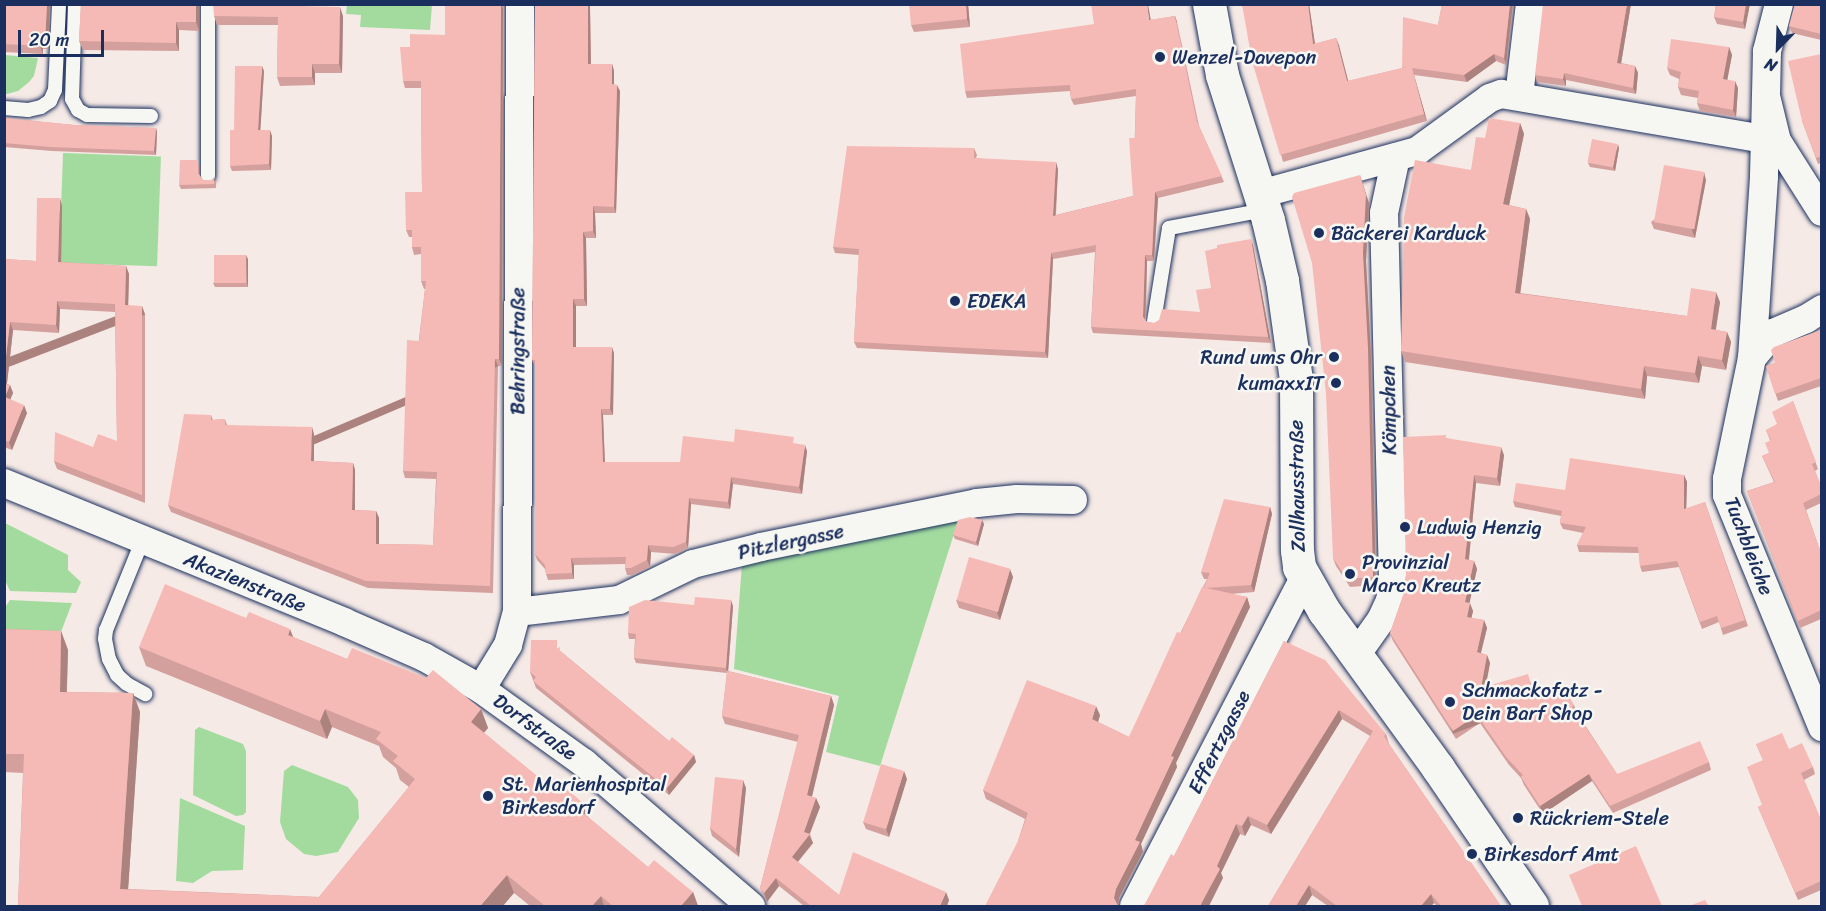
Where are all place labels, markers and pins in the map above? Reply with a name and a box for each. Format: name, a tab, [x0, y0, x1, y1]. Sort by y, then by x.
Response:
place label: Wenzel-Davepon	[1172, 45, 1316, 69]
marker: Wenzel-Davepon	[1153, 50, 1167, 64]
place label: Bäckerei Karduck	[1331, 221, 1486, 245]
marker: Bäckerei Karduck	[1312, 226, 1326, 240]
place label: EDEKA	[967, 289, 1026, 313]
marker: EDEKA	[948, 294, 962, 308]
place label: Rund ums Ohr	[1201, 345, 1322, 369]
marker: Rund ums Ohr	[1327, 350, 1341, 364]
place label: kumaxxIT	[1238, 371, 1324, 395]
marker: kumaxxIT	[1329, 376, 1343, 390]
place label: Ludwig Henzig	[1417, 515, 1542, 539]
marker: Ludwig Henzig	[1398, 520, 1412, 534]
place label: Provinzial Marco Kreutz	[1362, 550, 1481, 597]
marker: Provinzial Marco Kreutz	[1343, 567, 1357, 581]
place label: Schmackofatz - Dein Barf Shop	[1462, 678, 1603, 725]
marker: Schmackofatz - Dein Barf Shop	[1443, 695, 1457, 709]
place label: St. Marienhospital Birkesdorf	[502, 772, 665, 819]
marker: St. Marienhospital Birkesdorf	[479, 787, 497, 805]
place label: Rückriem-Stele	[1530, 806, 1669, 830]
marker: Rückriem-Stele	[1511, 811, 1525, 825]
place label: Birkesdorf Amt	[1484, 842, 1619, 866]
marker: Birkesdorf Amt	[1465, 847, 1479, 861]

